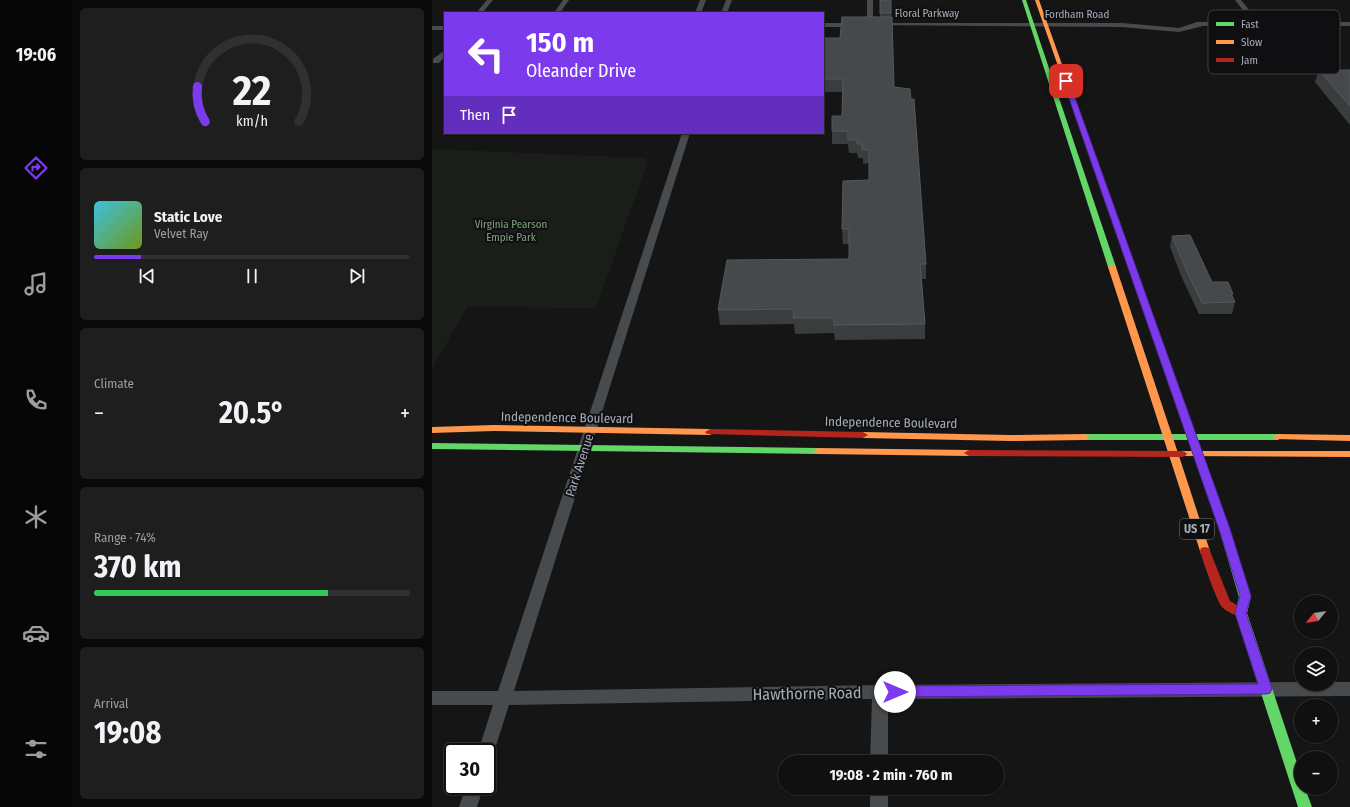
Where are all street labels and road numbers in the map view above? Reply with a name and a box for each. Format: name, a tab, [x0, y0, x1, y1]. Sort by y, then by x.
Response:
street label: Floral Parkway	[895, 7, 959, 20]
street label: Fordham Road	[1045, 8, 1109, 21]
street label: Independence Boulevard	[501, 409, 633, 426]
street label: Independence Boulevard	[825, 414, 957, 431]
street label: Park Avenue	[562, 432, 597, 498]
road number: US 17	[1180, 519, 1214, 539]
street label: Hawthorne Road	[752, 683, 862, 704]

